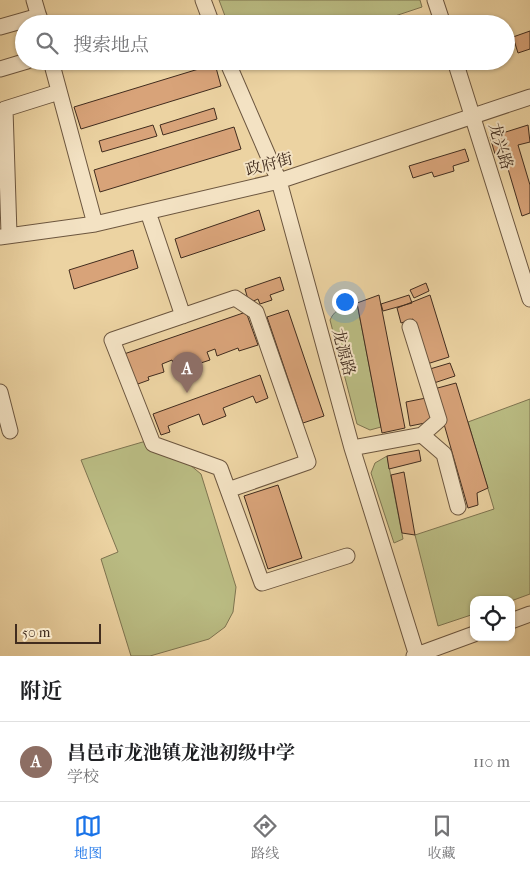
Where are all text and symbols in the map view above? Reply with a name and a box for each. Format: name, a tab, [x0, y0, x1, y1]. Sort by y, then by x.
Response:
search box	[15, 15, 515, 70]
icon: search	[33, 29, 61, 57]
text: 搜索地点	[73, 34, 149, 56]
street label: 龙兴路	[485, 120, 517, 172]
street label: 政府街	[243, 149, 295, 179]
your location	[332, 289, 358, 315]
street label: 龙源路	[329, 326, 359, 378]
pin: A	[171, 352, 203, 393]
map controls	[470, 596, 515, 641]
button: locate	[470, 596, 515, 641]
scale bar	[15, 621, 101, 644]
text: 50 m	[22, 624, 50, 641]
text: 附近	[20, 679, 62, 703]
text: 昌邑市龙池镇龙池初级中学	[67, 742, 295, 764]
text: A	[31, 752, 41, 771]
text: 110 m	[473, 752, 510, 771]
text: 学校	[67, 767, 99, 786]
tab: 地图	[74, 812, 102, 862]
tab: 路线	[251, 812, 279, 862]
tab: 收藏	[428, 812, 456, 862]

